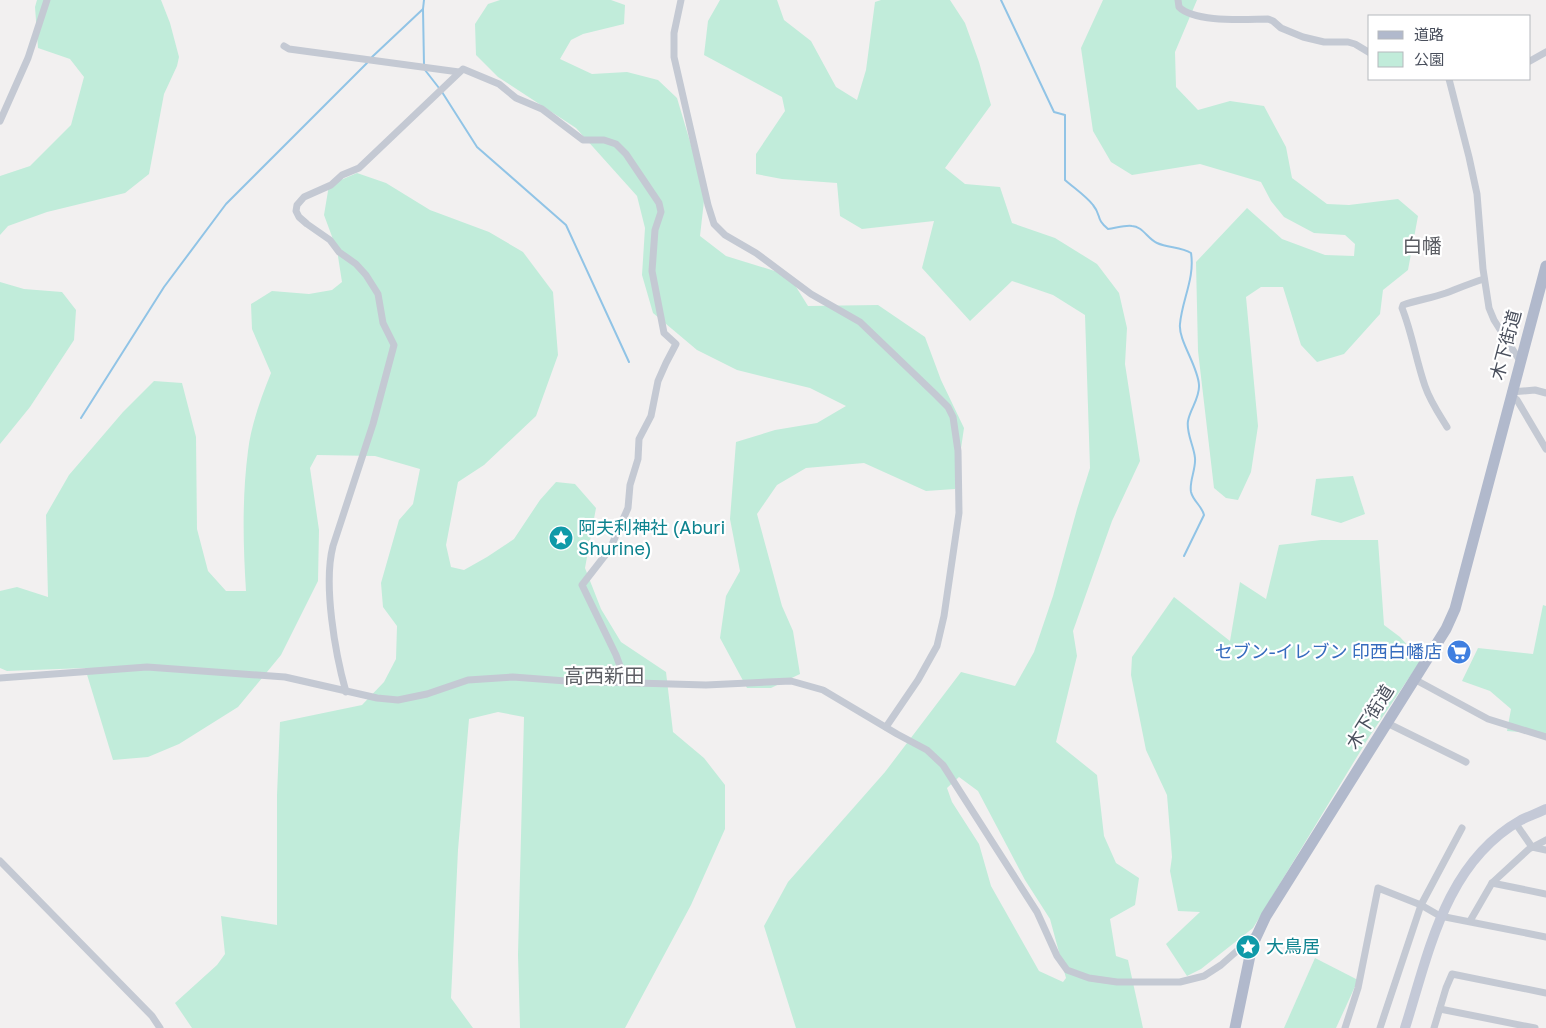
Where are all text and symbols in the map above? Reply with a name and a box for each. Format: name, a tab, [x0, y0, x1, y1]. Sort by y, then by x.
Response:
legend	[1368, 15, 1531, 80]
text: 道路	[1414, 25, 1444, 43]
text: 公園	[1414, 50, 1444, 68]
district label: 白幡	[1402, 233, 1442, 257]
street label: 木下街道	[1485, 307, 1525, 382]
place label: 阿夫利神社 (Aburi Shurine)	[578, 516, 725, 559]
place icon: 阿夫利神社 (Aburi Shurine)	[548, 525, 574, 551]
supermarket icon: セブン-イレブン 印西白幡店	[1446, 639, 1472, 665]
place label: セブン-イレブン 印西白幡店	[1215, 640, 1442, 662]
district label: 高西新田	[564, 663, 644, 687]
street label: 木下街道	[1341, 680, 1398, 753]
place icon: 大鳥居	[1235, 934, 1261, 960]
place label: 大鳥居	[1266, 935, 1320, 957]

